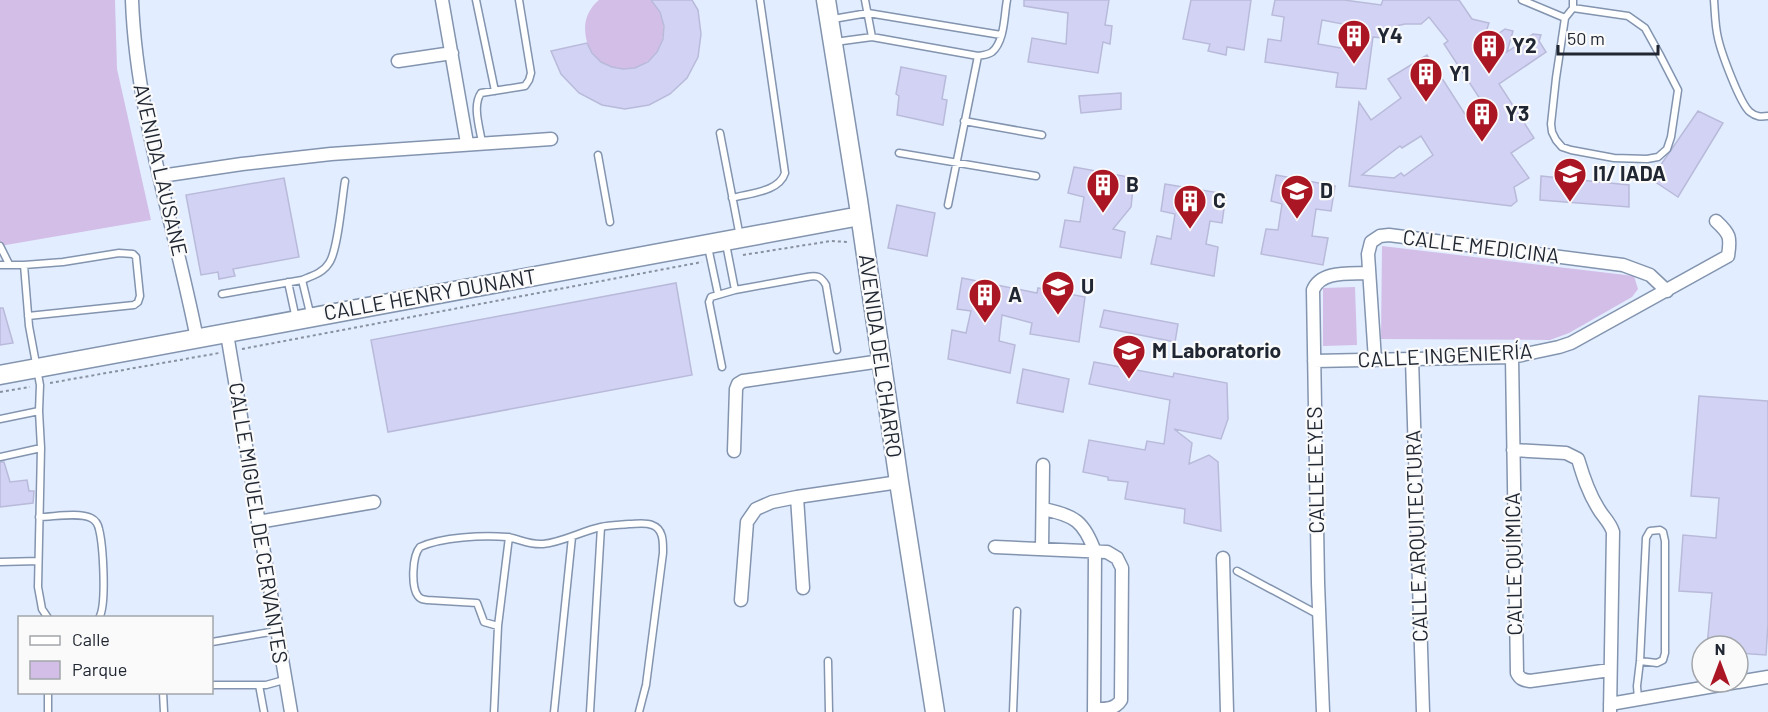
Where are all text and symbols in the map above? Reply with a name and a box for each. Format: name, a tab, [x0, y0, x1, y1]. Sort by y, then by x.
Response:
building icon: Y4	[1336, 18, 1372, 65]
scale bar	[1558, 18, 1658, 56]
place label: Y4	[1377, 22, 1403, 47]
text: 50 m	[1567, 27, 1605, 49]
building icon: Y2	[1471, 28, 1507, 75]
place label: Y2	[1512, 32, 1537, 57]
building icon: Y1	[1408, 56, 1444, 103]
place label: Y1	[1449, 60, 1469, 85]
street label: AVENIDA LAUSANE	[129, 81, 193, 258]
building icon: Y3	[1464, 96, 1500, 143]
place label: Y3	[1505, 100, 1529, 125]
school or university icon: I1/ IADA	[1552, 156, 1588, 203]
place label: I1/ IADA	[1593, 160, 1666, 185]
building icon: B	[1085, 167, 1121, 214]
place label: B	[1126, 171, 1139, 196]
school or university icon: D	[1279, 173, 1315, 220]
place label: D	[1320, 177, 1333, 202]
building icon: C	[1172, 183, 1208, 230]
place label: C	[1213, 187, 1226, 212]
street label: CALLE MEDICINA	[1401, 224, 1561, 268]
street label: AVENIDA DEL CHARRO	[855, 252, 908, 459]
street label: CALLE HENRY DUNANT	[322, 263, 538, 325]
school or university icon: U	[1040, 269, 1076, 316]
place label: U	[1081, 273, 1094, 298]
building icon: A	[967, 277, 1003, 324]
place label: A	[1008, 281, 1022, 306]
school or university icon: M Laboratorio	[1111, 333, 1147, 380]
place label: M Laboratorio	[1152, 337, 1281, 362]
street label: CALLE INGENIERÍA	[1357, 337, 1533, 372]
street label: CALLE MIGUEL DE CERVANTES	[225, 380, 294, 665]
street label: CALLE LEYES	[1301, 406, 1328, 534]
street label: CALLE ARQUITECTURA	[1399, 429, 1432, 642]
street label: CALLE QUÍMICA	[1499, 492, 1526, 636]
legend	[18, 616, 213, 694]
text: Calle	[72, 628, 110, 650]
north arrow	[1690, 634, 1750, 694]
text: N	[1715, 639, 1725, 658]
text: Parque	[72, 658, 127, 680]

